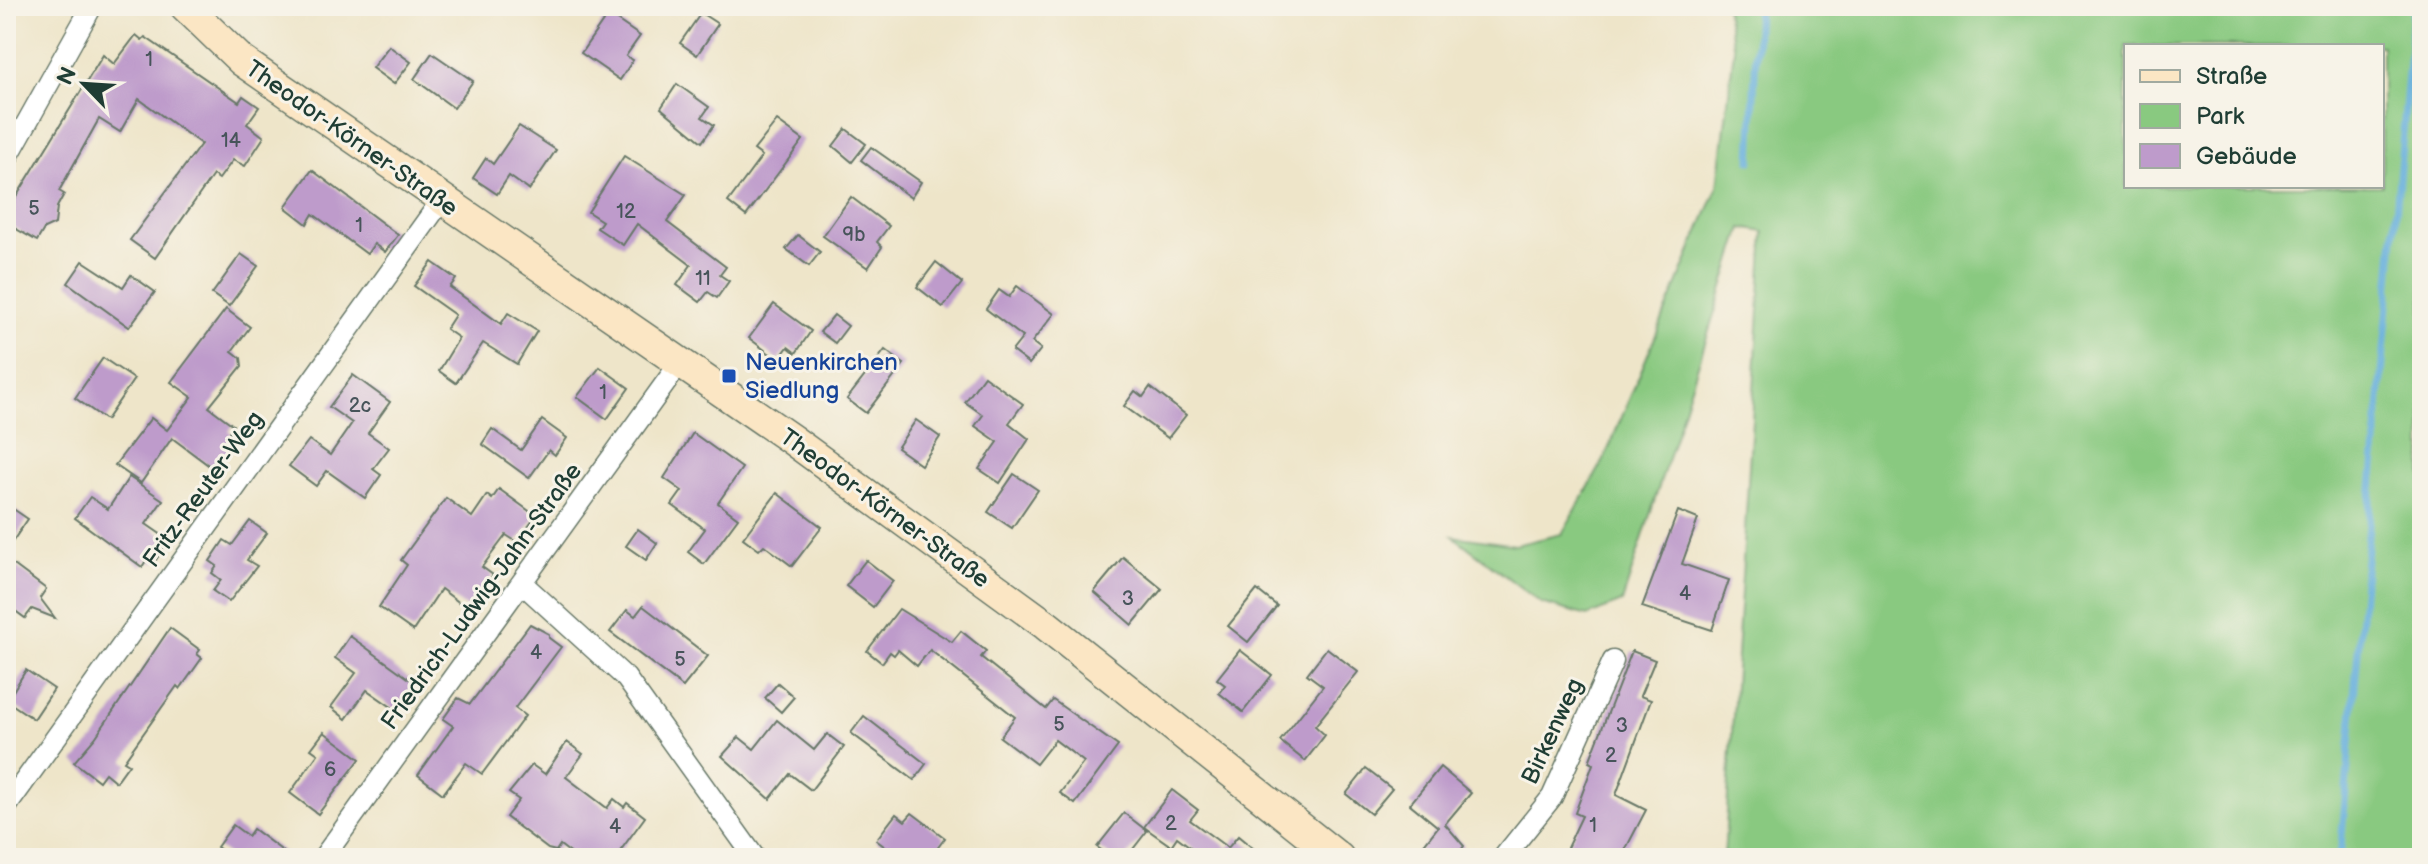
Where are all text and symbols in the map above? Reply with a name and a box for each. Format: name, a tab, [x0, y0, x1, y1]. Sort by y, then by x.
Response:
north arrow	[44, 44, 124, 124]
legend	[2124, 44, 2384, 188]
house number: 1	[145, 48, 153, 72]
street label: Theodor-Körner-Straße	[240, 54, 463, 223]
text: Straße	[2196, 62, 2267, 91]
text: N	[52, 63, 83, 89]
text: Park	[2196, 102, 2244, 131]
house number: 14	[221, 129, 241, 153]
text: Gebäude	[2196, 142, 2297, 171]
house number: 5	[28, 197, 40, 221]
house number: 12	[616, 200, 636, 224]
house number: 1	[355, 214, 363, 238]
house number: 9b	[843, 223, 865, 247]
house number: 11	[695, 267, 711, 291]
place label: Neuenkirchen Siedlung	[745, 348, 898, 405]
marker: Neuenkirchen Siedlung	[720, 367, 738, 385]
house number: 1	[599, 381, 607, 405]
house number: 2c	[349, 394, 371, 418]
street label: Fritz-Reuter-Weg	[137, 405, 270, 573]
street label: Theodor-Körner-Straße	[774, 423, 995, 594]
street label: Friedrich-Ludwig-Jahn-Straße	[375, 457, 588, 735]
house number: 4	[1679, 582, 1691, 606]
house number: 3	[1122, 587, 1134, 611]
house number: 4	[530, 641, 542, 665]
house number: 5	[674, 648, 686, 672]
street label: Birkenweg	[1515, 674, 1590, 789]
house number: 5	[1053, 713, 1065, 737]
house number: 3	[1616, 714, 1628, 738]
house number: 2	[1605, 744, 1617, 768]
house number: 6	[324, 758, 336, 782]
house number: 2	[1165, 812, 1177, 836]
house number: 1	[1589, 814, 1597, 838]
house number: 4	[609, 815, 621, 839]

